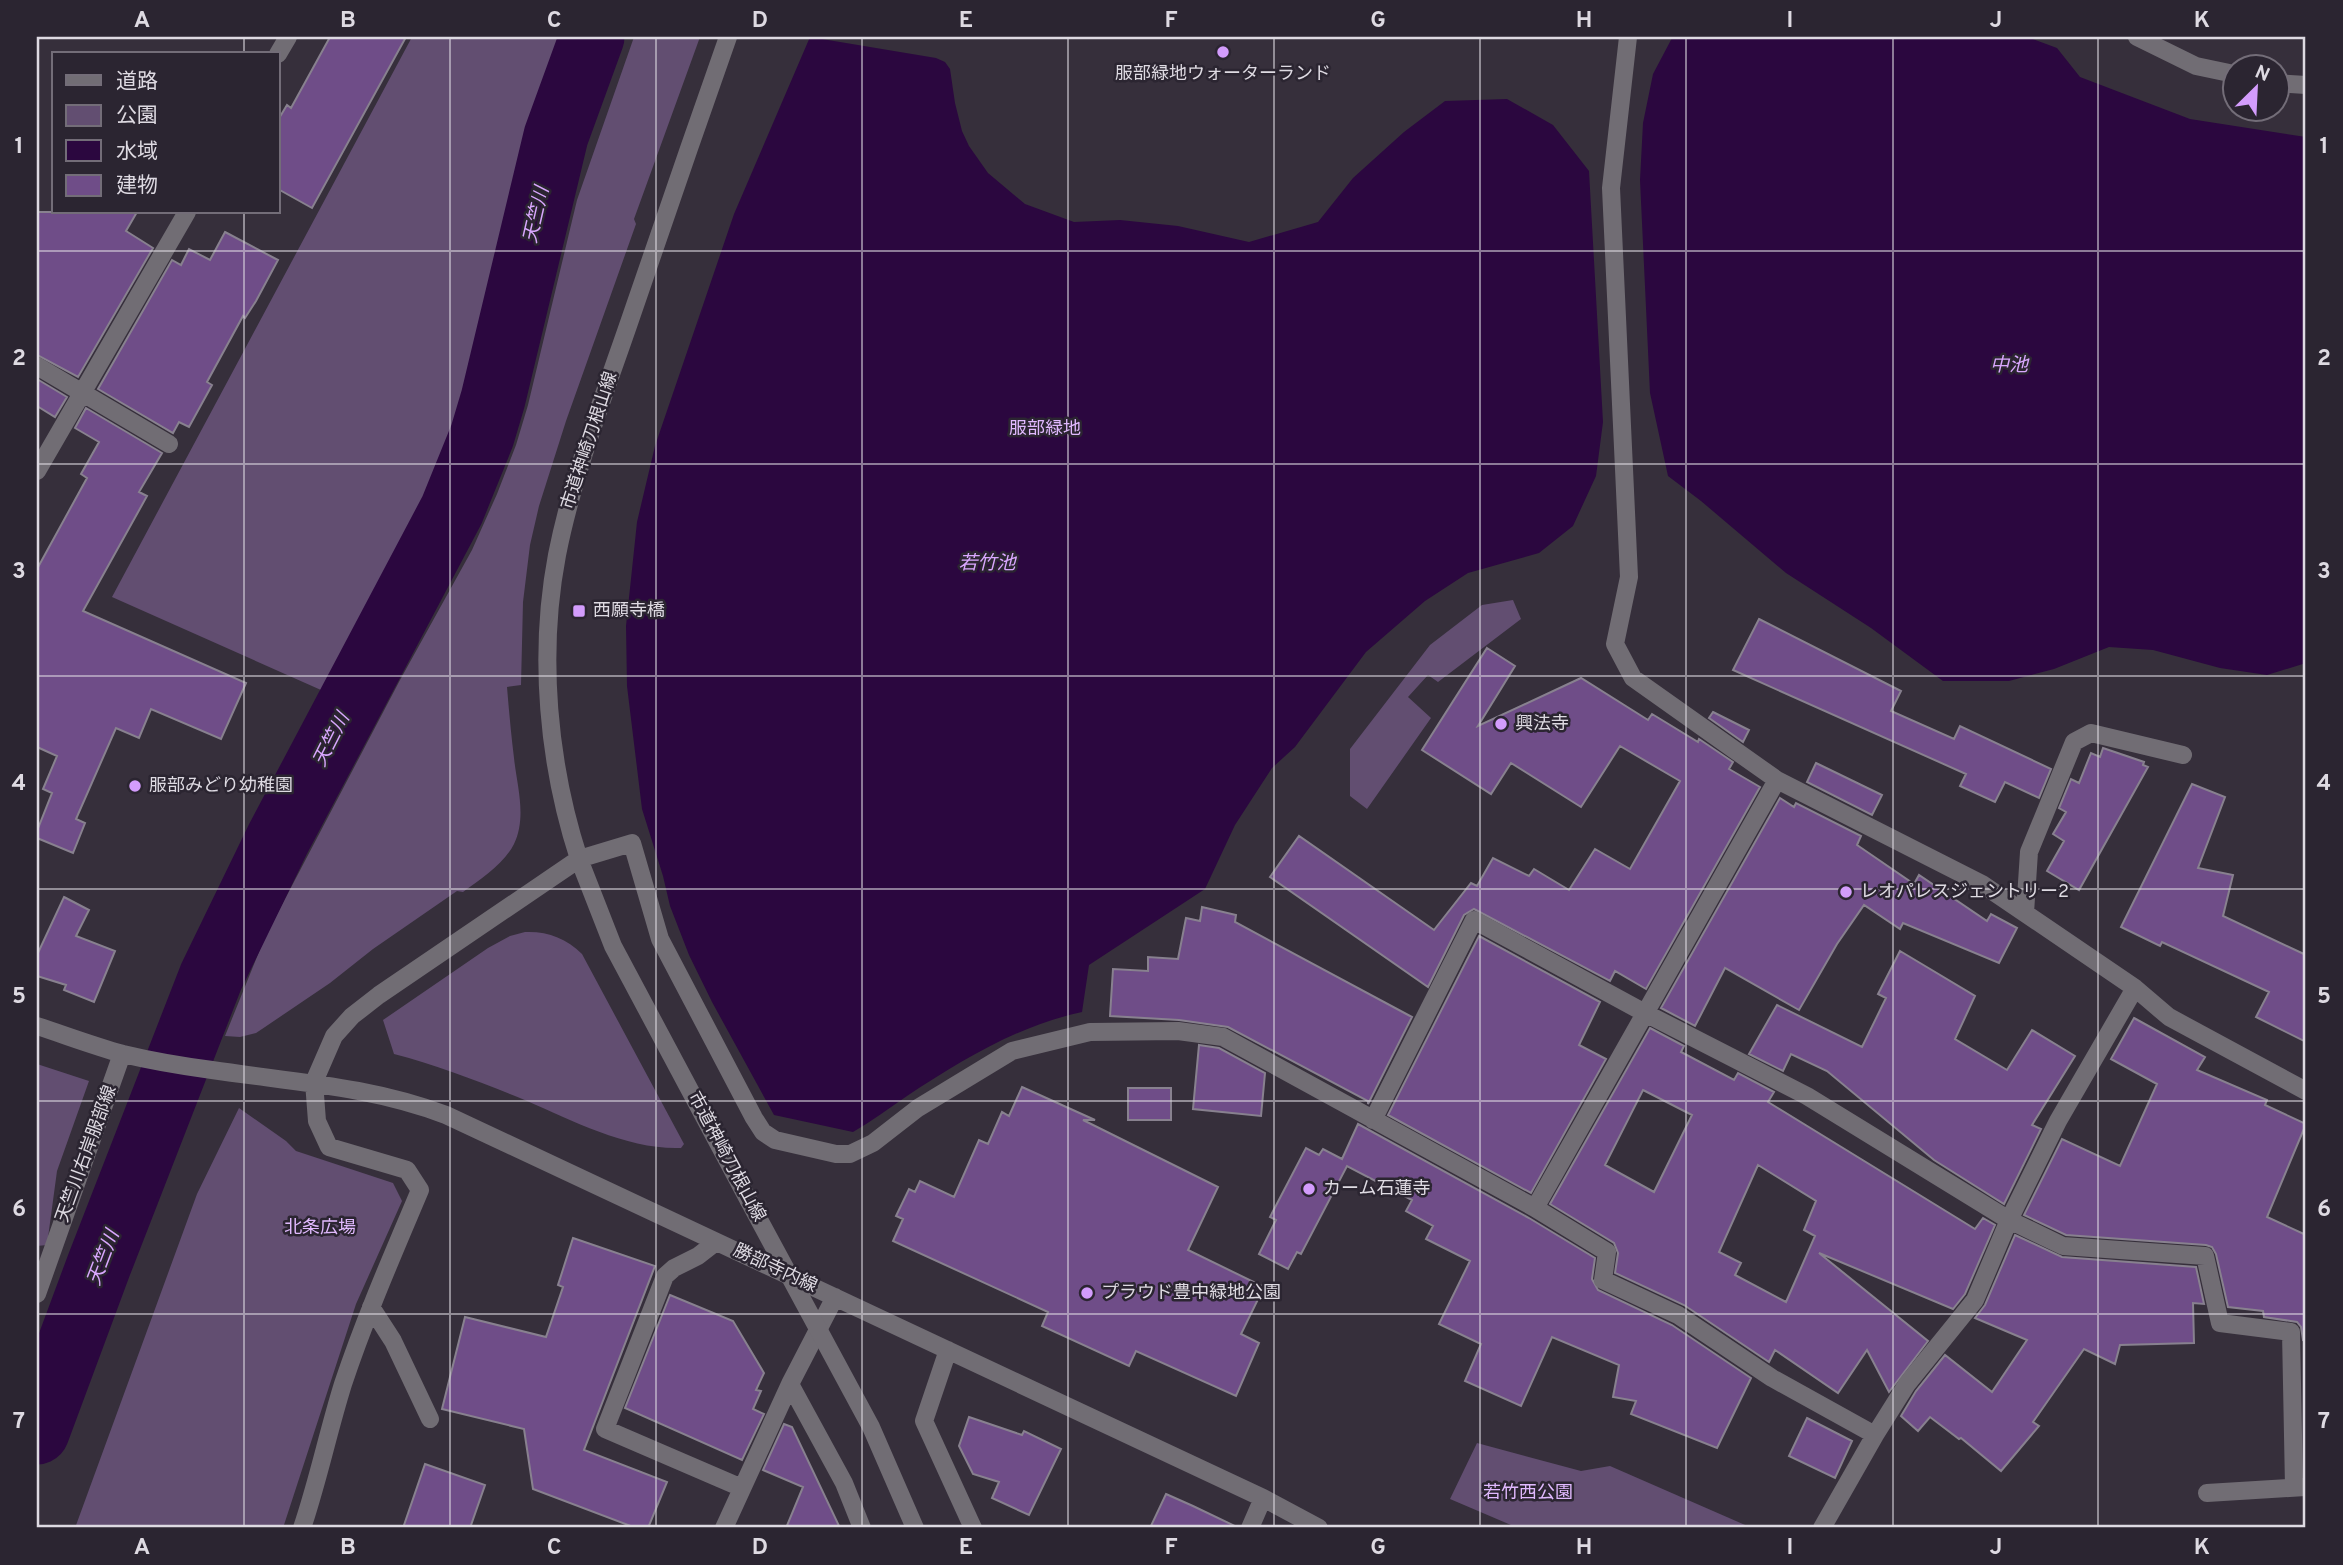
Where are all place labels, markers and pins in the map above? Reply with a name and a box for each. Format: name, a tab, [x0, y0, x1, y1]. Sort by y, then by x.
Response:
marker: 服部緑地ウォーターランド	[1215, 44, 1231, 60]
place label: 服部緑地ウォーターランド	[1115, 63, 1331, 86]
place label: 西願寺橋	[593, 600, 665, 623]
marker: 西願寺橋	[571, 603, 587, 619]
place label: 興法寺	[1515, 713, 1569, 736]
marker: 興法寺	[1493, 716, 1509, 732]
place label: 服部みどり幼稚園	[149, 775, 293, 798]
marker: 服部みどり幼稚園	[127, 778, 143, 794]
place label: レオパレスジェントリー2	[1860, 881, 2069, 904]
marker: レオパレスジェントリー2	[1838, 884, 1854, 900]
place label: カーム石蓮寺	[1323, 1178, 1430, 1201]
marker: カーム石蓮寺	[1301, 1181, 1317, 1197]
place label: プラウド豊中緑地公園	[1101, 1282, 1281, 1305]
marker: プラウド豊中緑地公園	[1079, 1285, 1095, 1301]

